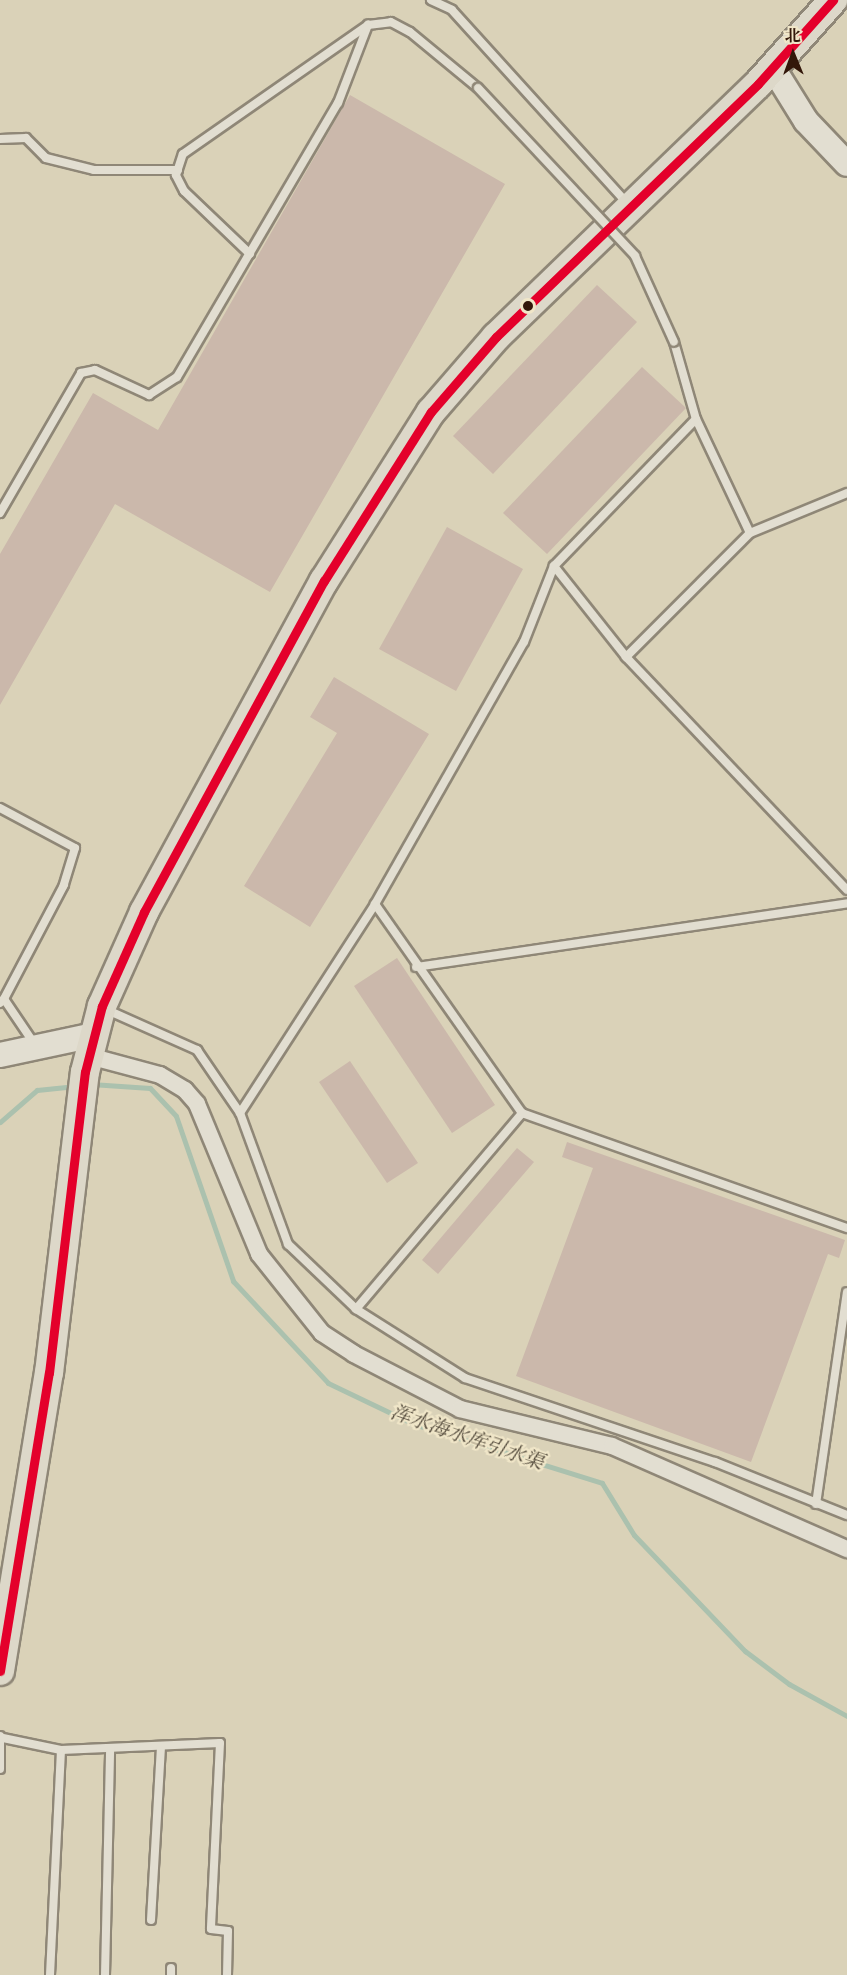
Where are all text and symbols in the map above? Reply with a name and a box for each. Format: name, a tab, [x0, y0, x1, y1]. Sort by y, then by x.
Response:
north arrow	[763, 24, 823, 84]
text: 北	[784, 26, 801, 46]
unlabelled marker	[522, 300, 534, 312]
water label: 浑水海水库引水渠	[387, 1401, 547, 1475]

